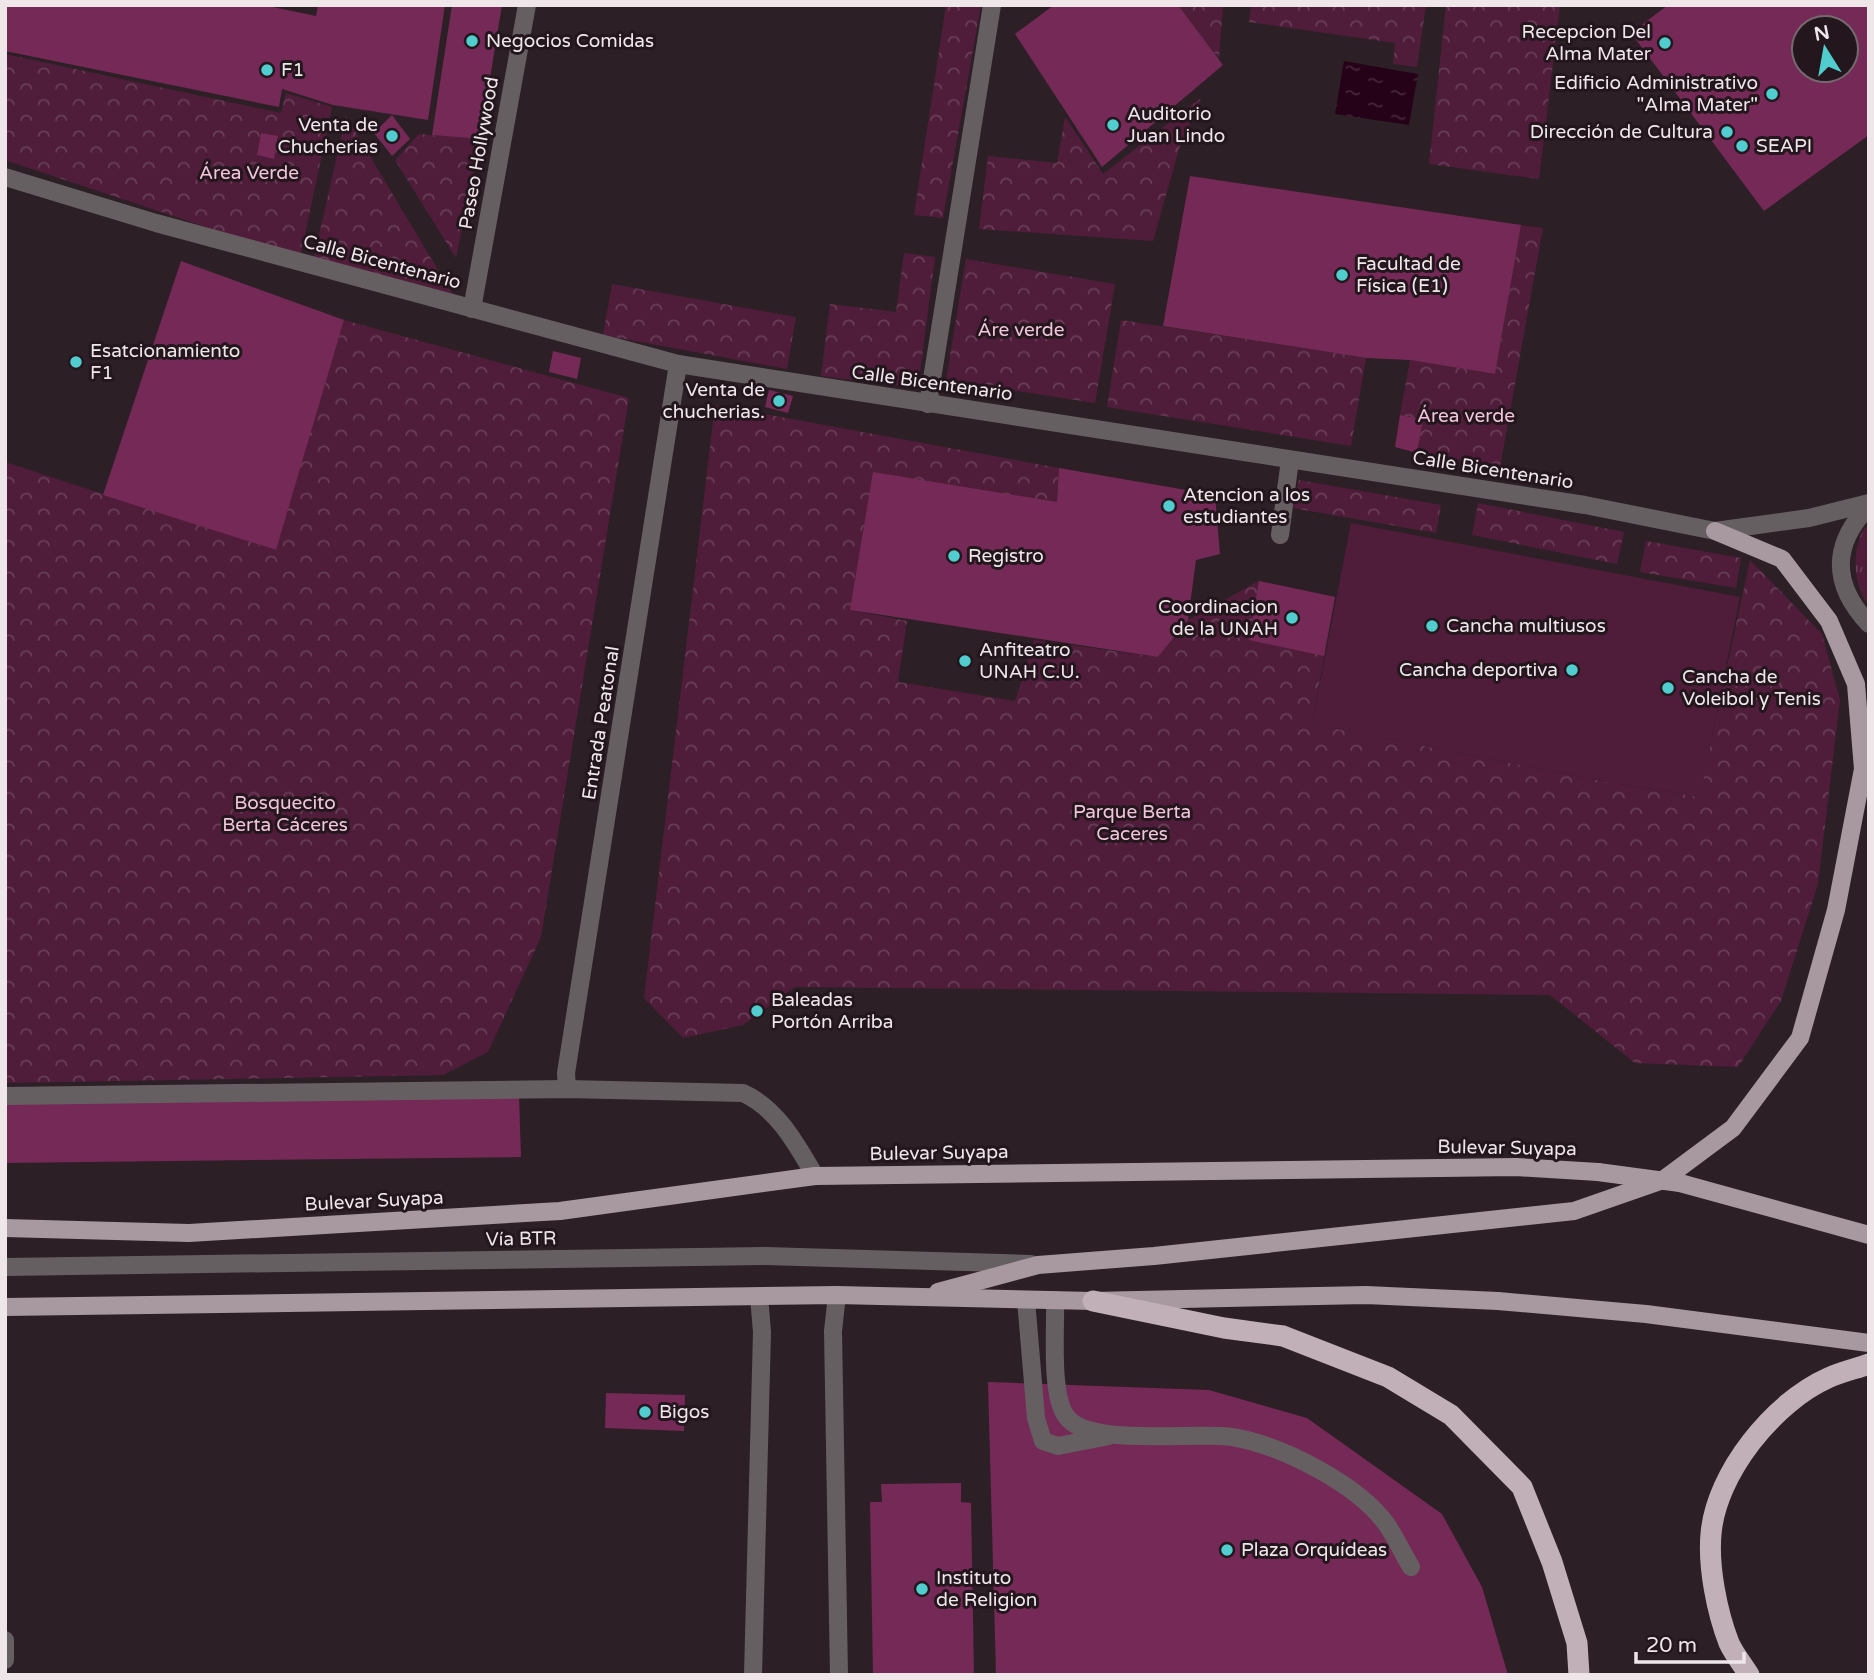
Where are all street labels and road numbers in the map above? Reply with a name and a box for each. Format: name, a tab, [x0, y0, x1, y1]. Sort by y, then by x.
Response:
street label: Paseo Hollywood	[455, 75, 503, 231]
street label: Calle Bicentenario	[301, 230, 463, 294]
street label: Calle Bicentenario	[850, 361, 1014, 405]
street label: Calle Bicentenario	[1411, 446, 1575, 494]
street label: Entrada Peatonal	[578, 644, 624, 802]
street label: Bulevar Suyapa	[1437, 1136, 1577, 1160]
street label: Bulevar Suyapa	[869, 1141, 1009, 1165]
street label: Bulevar Suyapa	[304, 1186, 444, 1216]
street label: Vía BTR	[485, 1227, 557, 1251]

